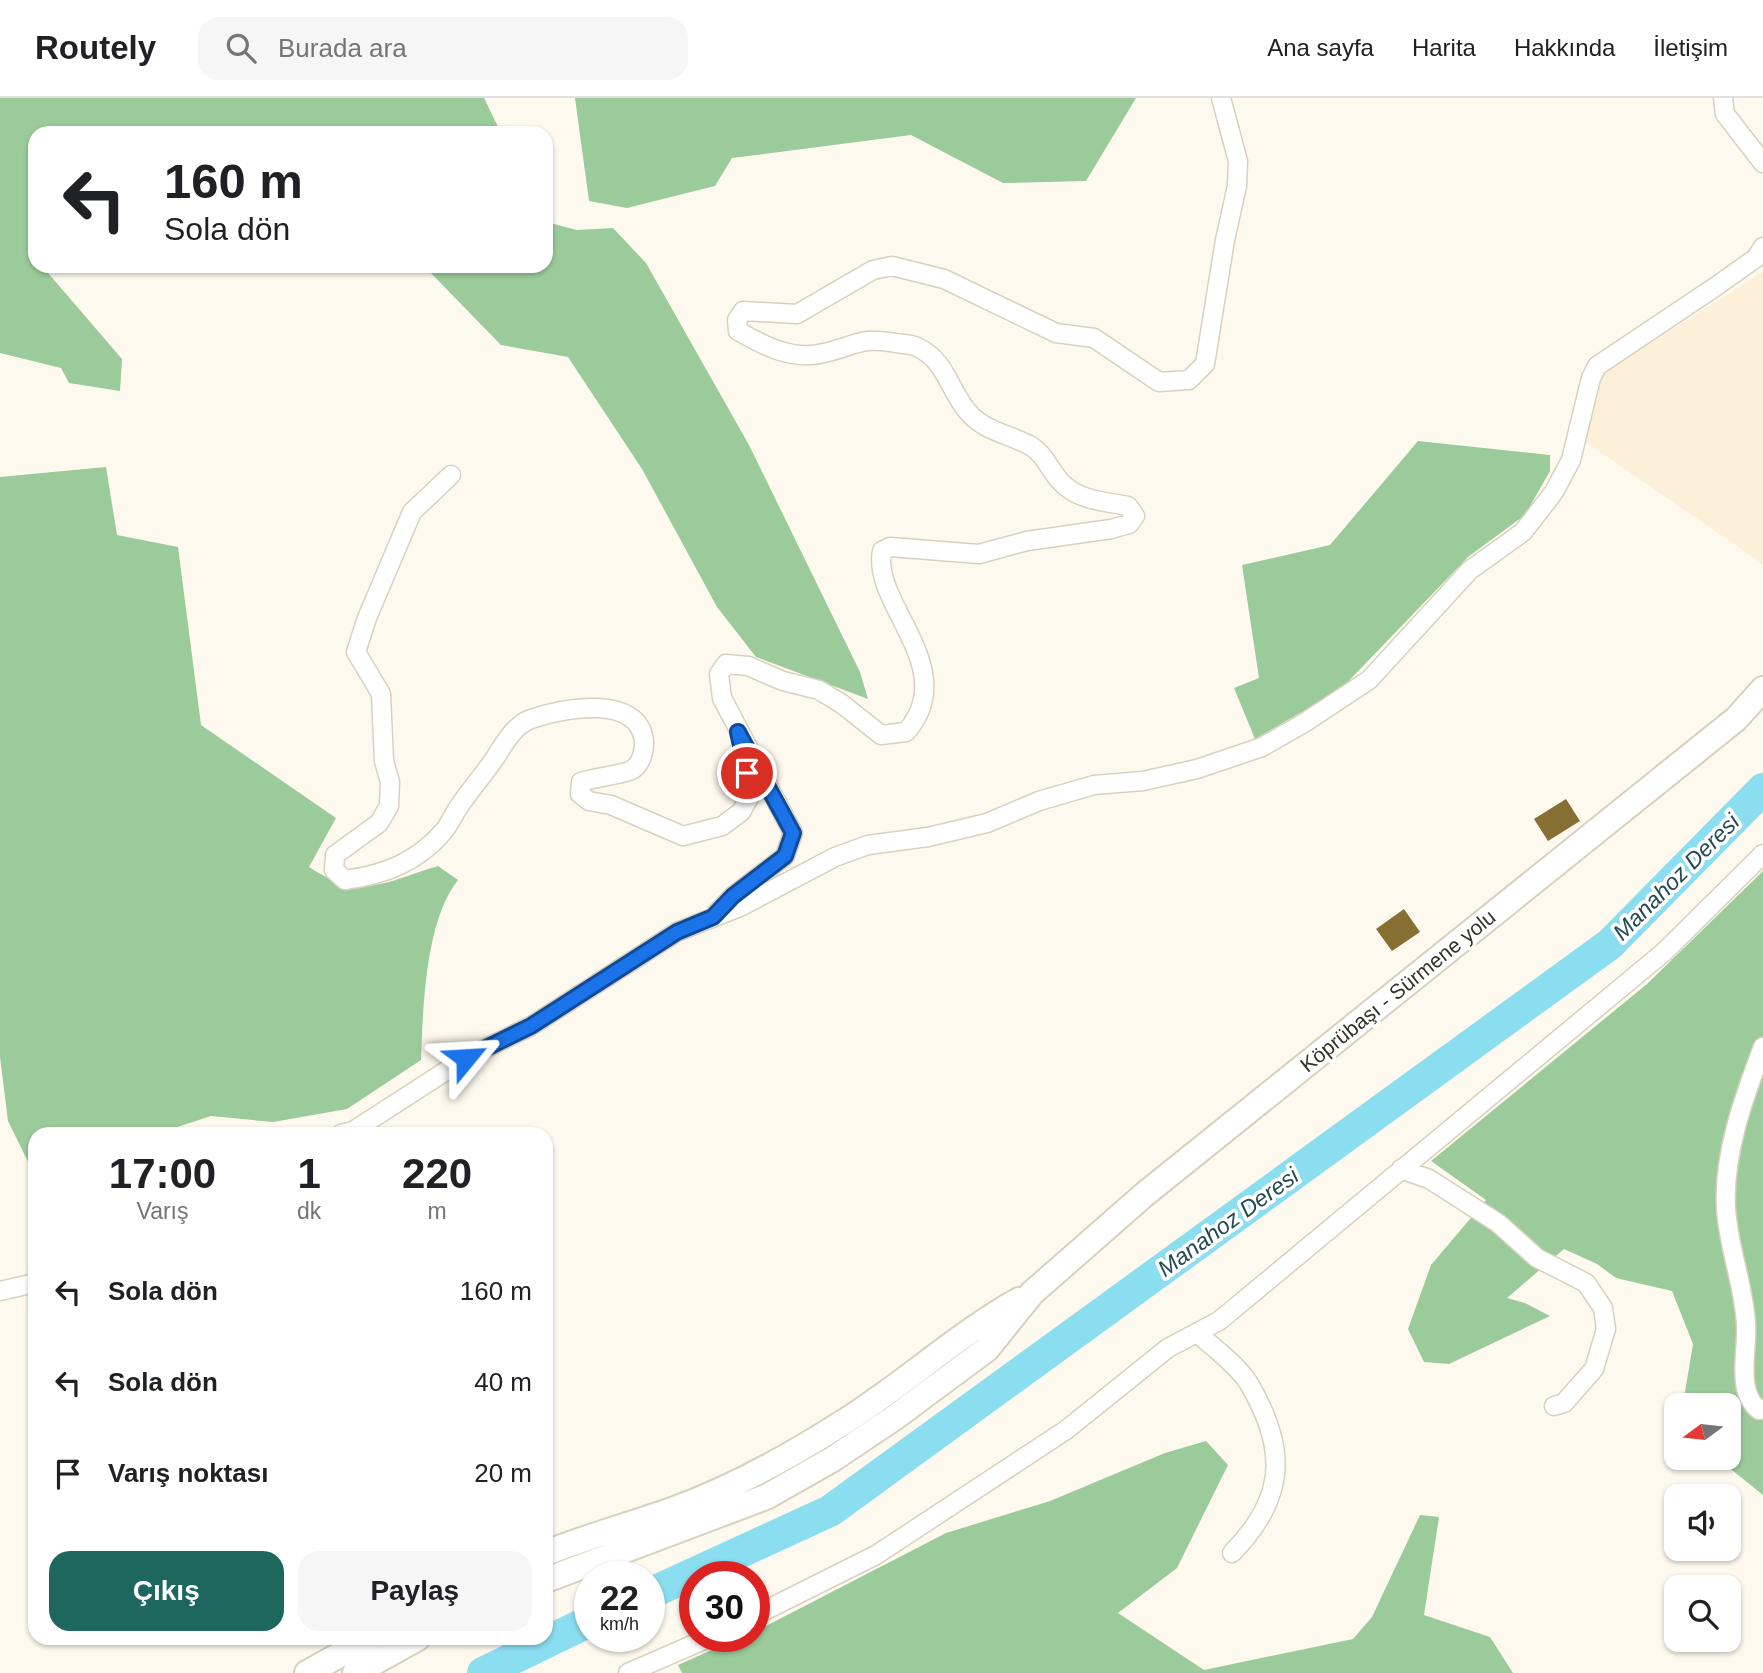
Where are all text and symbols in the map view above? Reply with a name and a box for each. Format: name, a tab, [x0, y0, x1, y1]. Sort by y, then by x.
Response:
search box	[198, 17, 688, 80]
text: Routely	[35, 29, 156, 66]
icon: search	[222, 29, 260, 67]
text: Burada ara	[278, 33, 407, 63]
text: Ana sayfa	[1267, 34, 1374, 61]
text: Harita	[1412, 34, 1476, 61]
text: Hakkında	[1514, 34, 1615, 61]
text: İletişim	[1653, 34, 1728, 61]
icon: left	[49, 154, 140, 245]
text: 160 m	[164, 154, 303, 208]
text: Sola dön	[164, 211, 290, 247]
pin	[717, 743, 777, 803]
icon: arrive	[728, 754, 766, 792]
water label: Manahoz Deresi	[1608, 808, 1745, 945]
street label: Köprübaşı - Sürmene yolu	[1296, 905, 1500, 1076]
position arrow	[429, 1021, 503, 1095]
text: 17:00	[109, 1150, 216, 1197]
text: 1	[297, 1150, 321, 1197]
text: 220	[402, 1150, 472, 1197]
water label: Manahoz Deresi	[1153, 1162, 1304, 1282]
text: Varış	[137, 1198, 189, 1224]
text: dk	[297, 1198, 321, 1224]
text: m	[428, 1198, 447, 1224]
icon: left	[49, 1273, 87, 1311]
text: Sola dön	[108, 1276, 218, 1306]
text: 160 m	[460, 1276, 532, 1306]
icon: left	[49, 1364, 87, 1402]
text: Sola dön	[108, 1367, 218, 1397]
text: 40 m	[474, 1367, 532, 1397]
north arrow	[1664, 1393, 1741, 1470]
map controls	[1664, 1393, 1741, 1652]
icon: arrive	[49, 1455, 87, 1493]
text: Varış noktası	[108, 1458, 268, 1488]
text: 20 m	[474, 1458, 532, 1488]
button: sound	[1664, 1484, 1741, 1561]
button: Çıkış	[49, 1551, 284, 1631]
button: Paylaş	[298, 1551, 532, 1631]
speed limit sign: 30	[679, 1561, 770, 1652]
button: search	[1664, 1575, 1741, 1652]
text: 22	[600, 1578, 639, 1617]
text: km/h	[600, 1614, 639, 1634]

